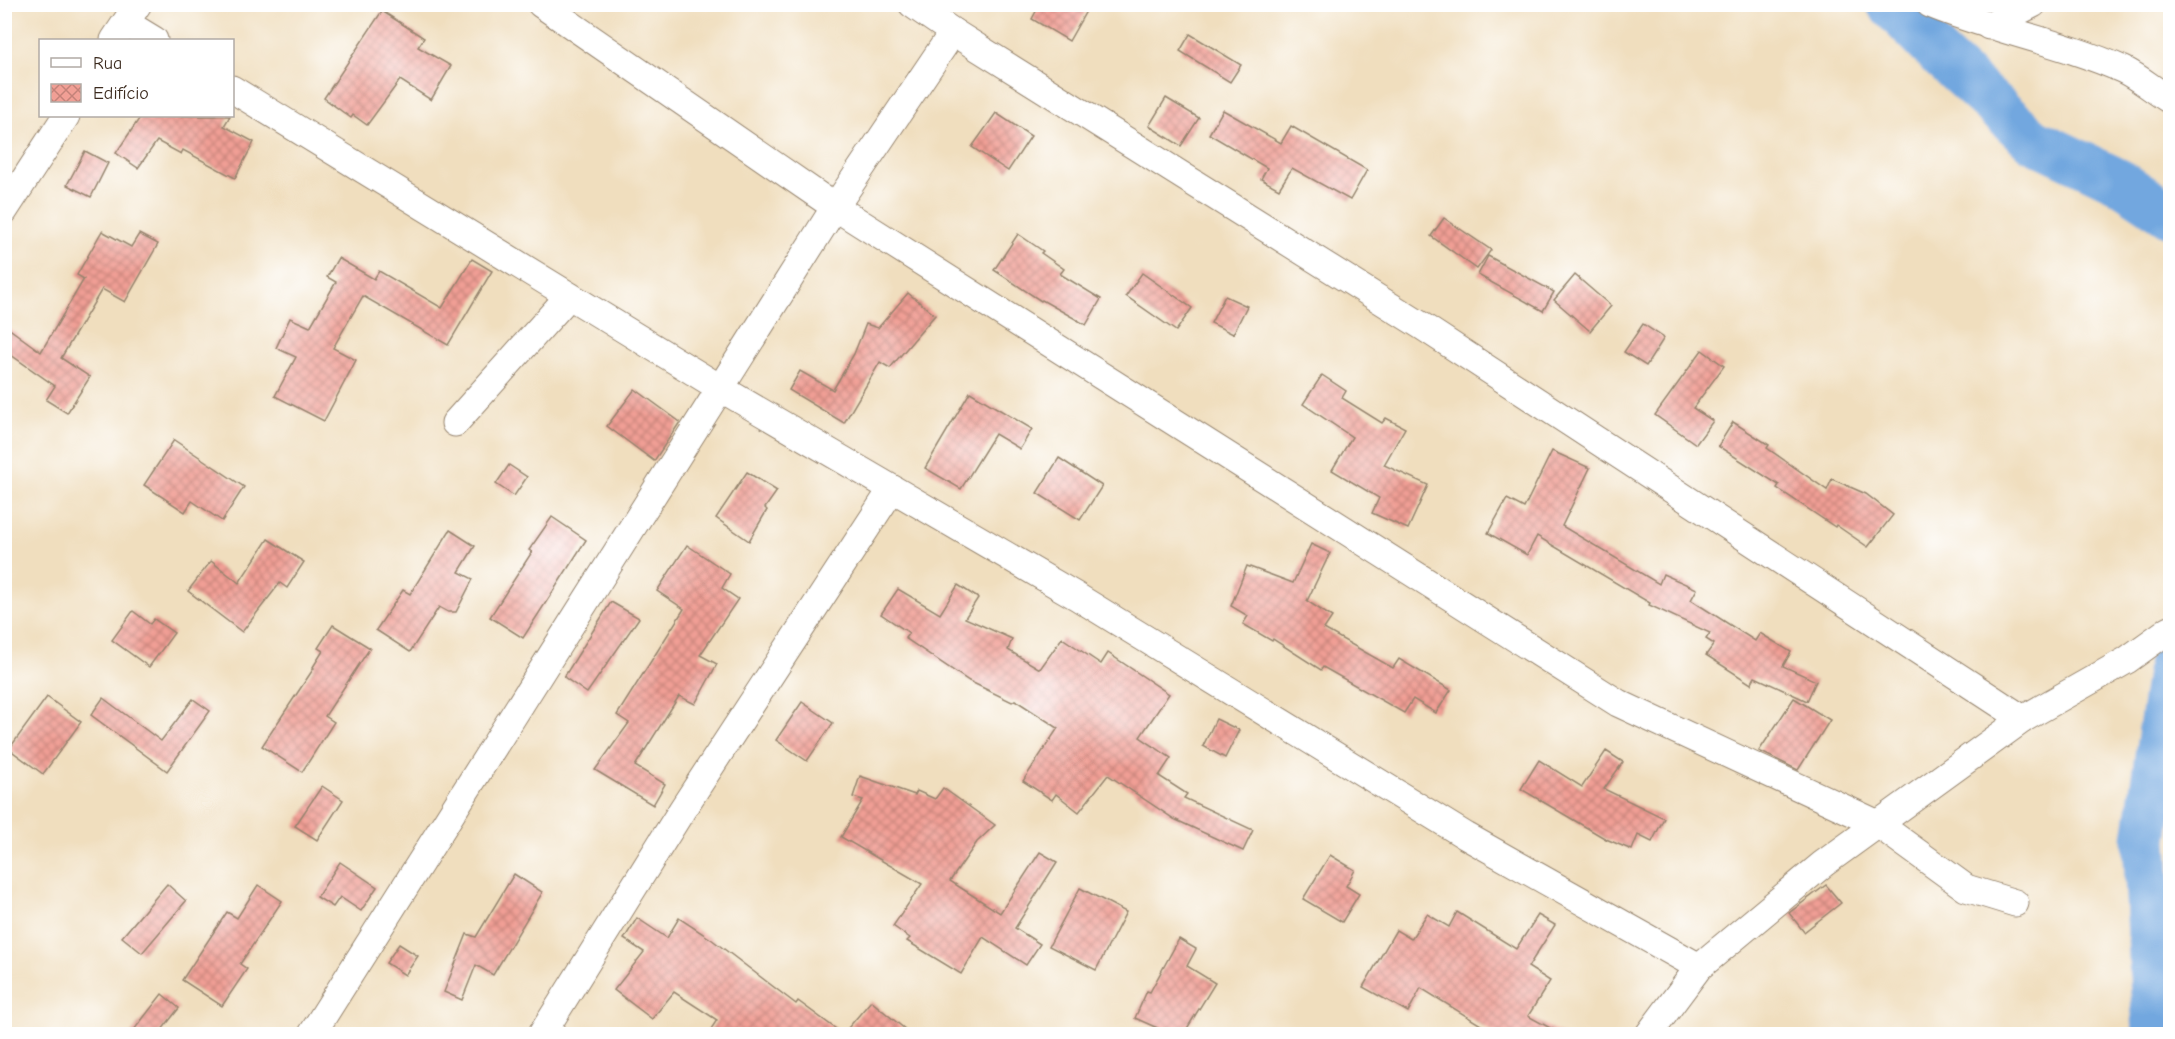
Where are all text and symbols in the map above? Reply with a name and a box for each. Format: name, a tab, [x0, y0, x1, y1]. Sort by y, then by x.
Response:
legend	[39, 39, 234, 117]
text: Rua	[93, 53, 122, 74]
text: Edifício	[93, 83, 149, 104]

